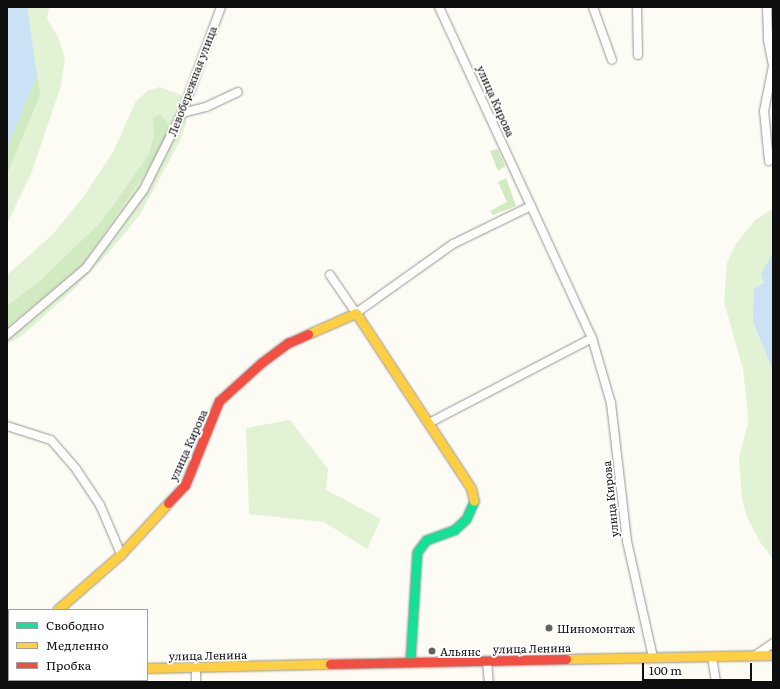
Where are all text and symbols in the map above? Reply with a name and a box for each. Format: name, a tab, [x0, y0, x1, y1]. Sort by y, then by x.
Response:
street label: Левобережная улица	[165, 24, 219, 138]
street label: улица Кирова	[474, 63, 518, 139]
street label: улица Кирова	[166, 407, 210, 483]
street label: улица Кирова	[599, 460, 621, 538]
legend	[8, 609, 148, 681]
text: Свободно	[46, 616, 104, 634]
place label: Шиномонтаж	[557, 621, 635, 635]
marker: Шиномонтаж	[544, 623, 554, 633]
text: Медленно	[46, 636, 109, 654]
street label: улица Ленина	[493, 641, 571, 655]
place label: Альянс	[440, 644, 480, 658]
marker: Альянс	[427, 646, 437, 656]
street label: улица Ленина	[169, 648, 247, 662]
scale bar	[644, 655, 754, 681]
text: Пробка	[46, 656, 91, 674]
text: 100 m	[649, 661, 682, 679]

